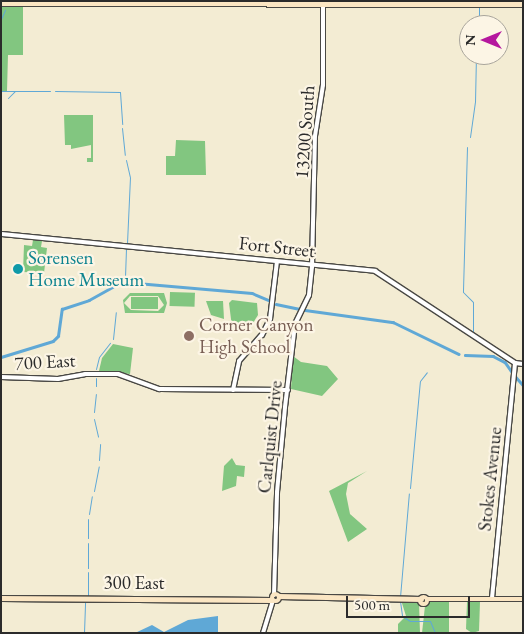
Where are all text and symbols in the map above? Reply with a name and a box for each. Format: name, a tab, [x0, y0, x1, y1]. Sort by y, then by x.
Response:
north arrow	[459, 15, 509, 65]
text: N	[461, 34, 479, 46]
street label: 13200 South	[290, 85, 320, 179]
street label: Fort Street	[238, 232, 316, 262]
place label: Sorensen Home Museum	[28, 247, 144, 291]
marker: Sorensen Home Museum	[12, 263, 24, 275]
place label: Corner Canyon High School	[199, 314, 313, 358]
marker: Corner Canyon High School	[183, 330, 195, 342]
street label: 700 East	[14, 349, 76, 375]
street label: Carlquist Drive	[253, 380, 287, 494]
street label: Stokes Avenue	[473, 426, 507, 532]
street label: 300 East	[103, 572, 165, 594]
scale bar	[349, 586, 473, 618]
text: 500 m	[354, 595, 390, 614]

